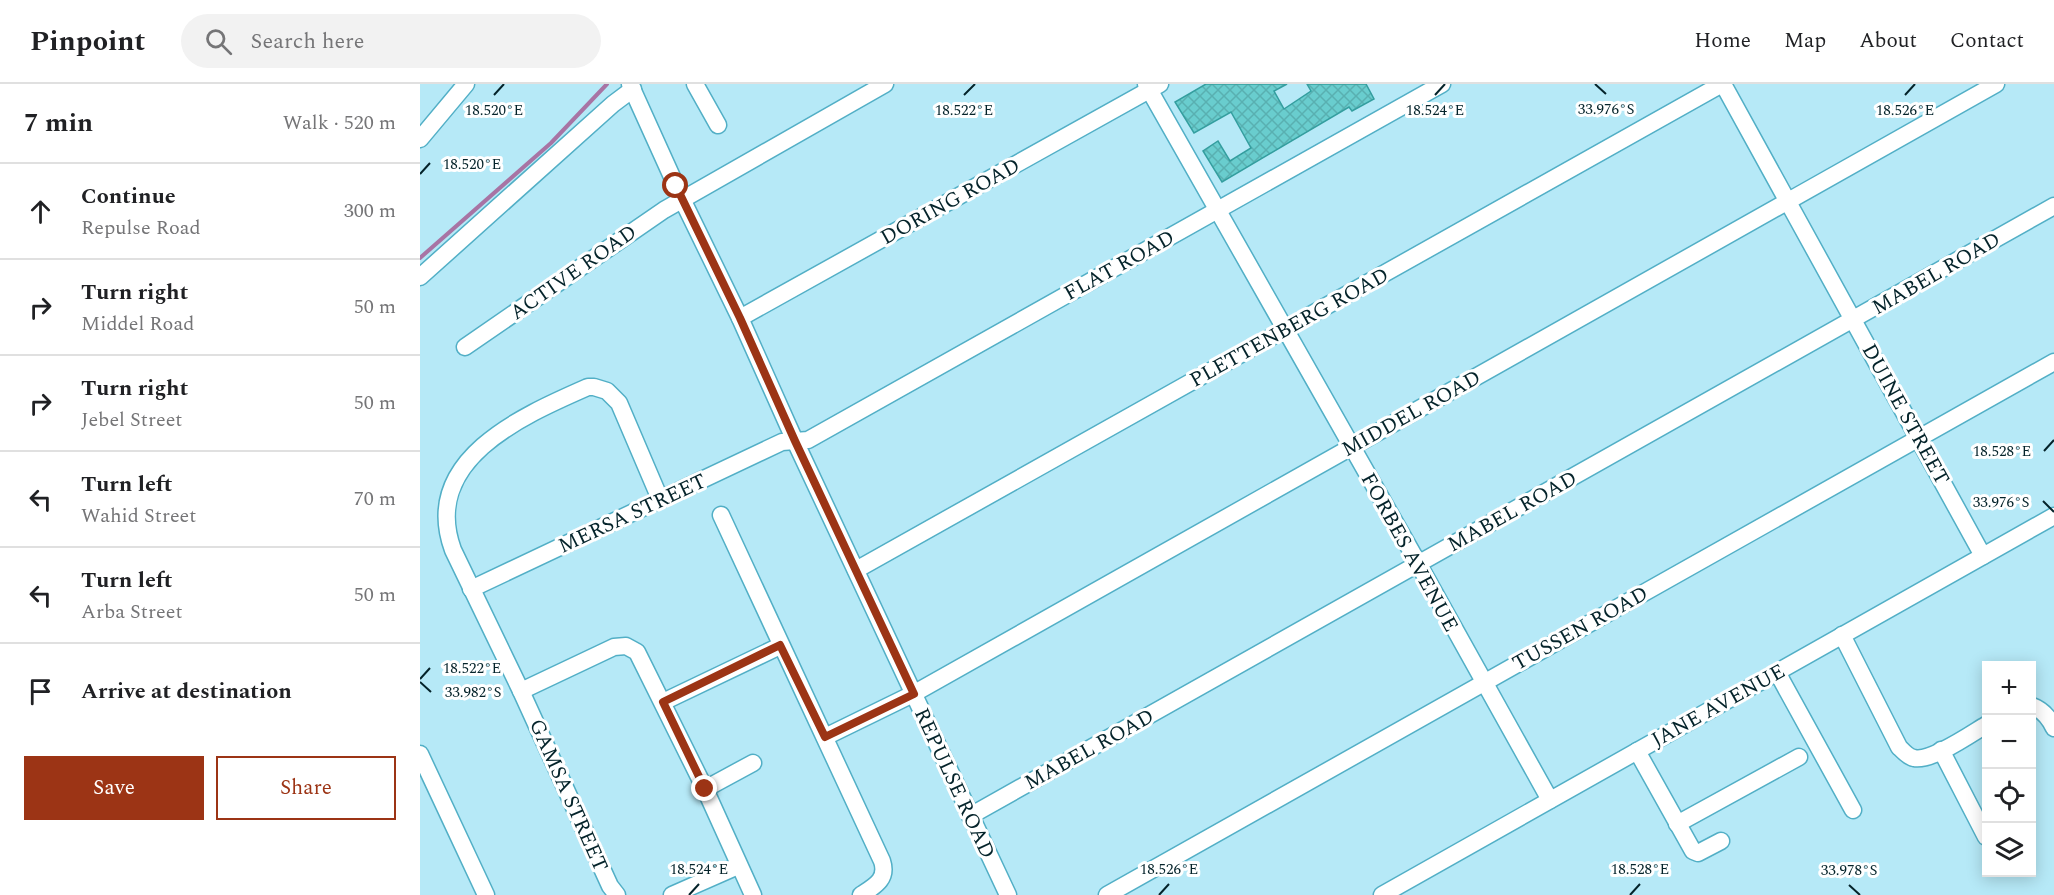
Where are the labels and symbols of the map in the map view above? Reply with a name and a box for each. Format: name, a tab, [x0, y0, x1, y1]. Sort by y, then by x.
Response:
text: 33.976°S	[1578, 98, 1634, 121]
text: 18.520°E	[465, 99, 523, 122]
text: 18.522°E	[935, 99, 993, 122]
text: 18.524°E	[1406, 99, 1464, 122]
text: 18.526°E	[1876, 99, 1934, 122]
street label: DORING ROAD	[875, 150, 1026, 254]
text: 18.520°E	[443, 153, 501, 176]
route start	[662, 172, 688, 198]
street label: ACTIVE ROAD	[503, 217, 644, 329]
street label: FLAT ROAD	[1058, 222, 1181, 310]
street label: MABEL ROAD	[1866, 224, 2007, 324]
street label: PLETTENBERG ROAD	[1184, 260, 1395, 396]
street label: DUINE STREET	[1853, 338, 1957, 491]
street label: MIDDEL ROAD	[1336, 362, 1487, 466]
text: 18.528°E	[1973, 440, 2031, 463]
street label: MABEL ROAD	[1442, 463, 1583, 561]
street label: MERSA STREET	[553, 466, 712, 562]
street label: FORBES AVENUE	[1352, 467, 1466, 638]
text: 33.976°S	[1973, 491, 2029, 514]
street label: TUSSEN ROAD	[1507, 578, 1654, 680]
street label: JANE AVENUE	[1646, 656, 1791, 756]
text: 18.522°E	[443, 657, 501, 680]
text: 33.982°S	[445, 681, 501, 704]
street label: MABEL ROAD	[1019, 701, 1160, 799]
street label: REPULSE ROAD	[905, 703, 1003, 864]
street label: GAMSA STREET	[520, 714, 616, 877]
route end	[691, 775, 717, 801]
text: 18.524°E	[670, 858, 728, 881]
text: 18.526°E	[1140, 858, 1198, 881]
text: 18.528°E	[1611, 858, 1669, 881]
text: 33.978°S	[1821, 859, 1877, 882]

